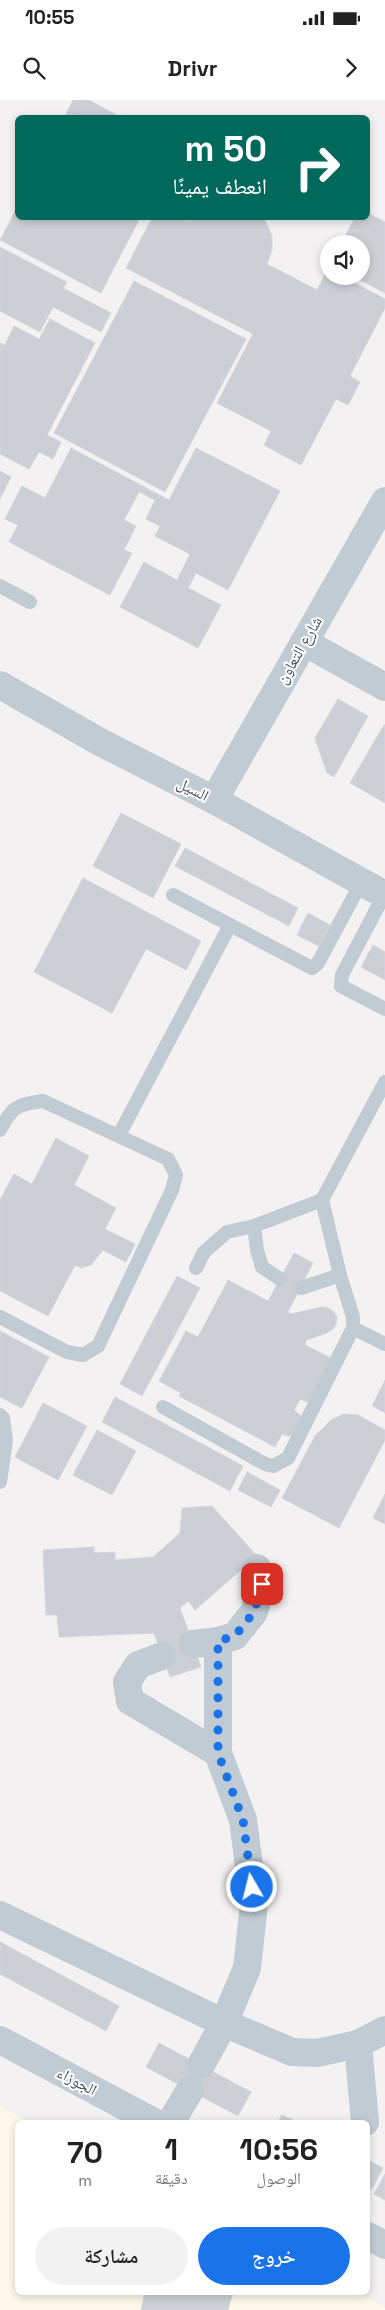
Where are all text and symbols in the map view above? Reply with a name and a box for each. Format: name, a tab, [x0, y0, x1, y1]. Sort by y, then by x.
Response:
text: 10:55	[25, 5, 74, 30]
icon: search	[20, 54, 48, 82]
text: Drivr	[168, 54, 218, 82]
icon: forward	[337, 54, 365, 82]
text: 50 m	[185, 127, 267, 171]
icon: right	[285, 135, 350, 200]
text: انعطف يمينًا	[173, 172, 267, 200]
map controls	[320, 235, 370, 285]
button: sound	[320, 235, 370, 285]
street label: شارع التعاون	[271, 612, 327, 688]
street label: السيل	[174, 772, 212, 806]
pin	[241, 1563, 283, 1605]
icon: arrive	[248, 1570, 276, 1598]
position arrow	[225, 1860, 277, 1912]
street label: الجوزاء	[53, 2062, 101, 2100]
text: 1	[164, 2130, 178, 2169]
text: 10:56	[240, 2130, 318, 2169]
text: 70	[67, 2133, 103, 2172]
text: دقيقة	[155, 2168, 188, 2189]
text: الوصول	[257, 2168, 301, 2189]
text: m	[78, 2170, 92, 2191]
button: مشاركة	[35, 2227, 188, 2285]
button: خروج	[198, 2227, 350, 2285]

